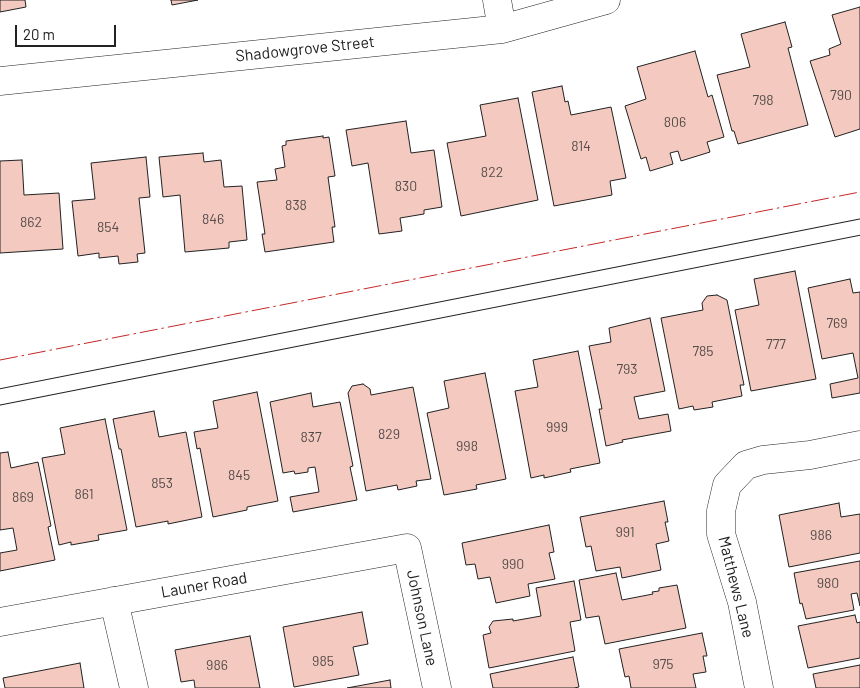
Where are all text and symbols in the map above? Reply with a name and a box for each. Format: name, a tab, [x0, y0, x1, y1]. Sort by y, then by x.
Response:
scale bar	[18, 15, 119, 47]
text: 20 m	[23, 25, 55, 43]
street label: Shadowgrove Street	[234, 32, 376, 66]
house number: 790	[830, 87, 852, 103]
house number: 798	[752, 92, 774, 108]
house number: 806	[664, 114, 686, 130]
house number: 814	[571, 138, 591, 154]
house number: 822	[481, 164, 503, 180]
house number: 830	[395, 178, 417, 194]
house number: 838	[285, 197, 307, 213]
house number: 846	[202, 211, 224, 227]
house number: 862	[20, 214, 42, 230]
house number: 854	[97, 219, 119, 235]
house number: 769	[826, 315, 848, 331]
house number: 777	[766, 336, 786, 352]
house number: 785	[692, 343, 714, 359]
house number: 793	[616, 361, 638, 377]
house number: 999	[546, 419, 568, 435]
house number: 829	[378, 426, 400, 442]
house number: 837	[300, 429, 322, 445]
house number: 998	[456, 438, 478, 454]
house number: 845	[228, 467, 250, 483]
house number: 853	[151, 475, 173, 491]
house number: 861	[74, 486, 94, 502]
house number: 869	[12, 489, 34, 505]
house number: 991	[615, 524, 635, 540]
house number: 986	[810, 527, 832, 543]
street label: Matthews Lane	[714, 534, 758, 640]
house number: 990	[502, 556, 524, 572]
street label: Launer Road	[159, 568, 249, 602]
street label: Johnson Lane	[402, 568, 442, 668]
house number: 980	[817, 575, 839, 591]
house number: 985	[312, 653, 334, 669]
house number: 975	[652, 656, 674, 672]
house number: 986	[206, 657, 228, 673]

